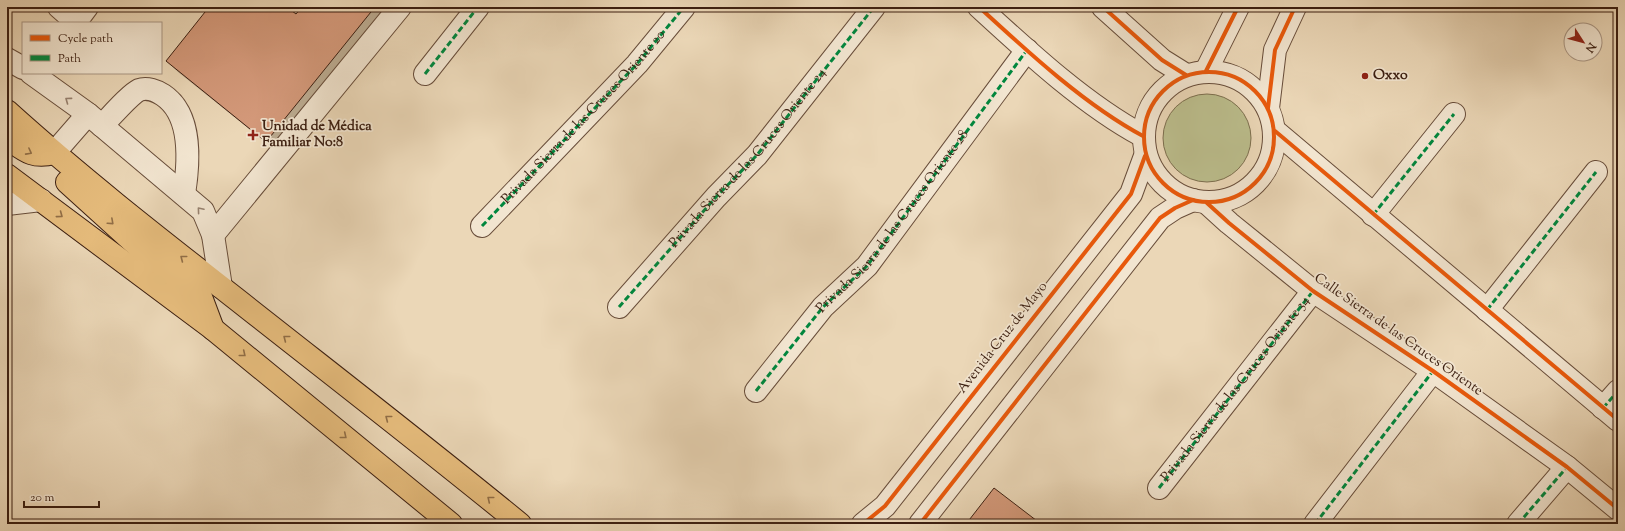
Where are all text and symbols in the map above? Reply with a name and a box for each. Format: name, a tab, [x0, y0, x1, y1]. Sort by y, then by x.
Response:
legend	[22, 22, 162, 74]
north arrow	[1563, 22, 1603, 62]
street label: Privada Sierra de las Cruces Oriente 20	[497, 26, 671, 209]
text: Cycle path	[58, 30, 113, 48]
text: N	[1581, 38, 1600, 56]
text: Path	[58, 50, 81, 68]
street label: Privada Sierra de las Cruces Oriente 24	[665, 64, 832, 253]
place label: Oxxo	[1373, 66, 1408, 86]
marker: Oxxo	[1360, 71, 1370, 81]
one-way arrow	[66, 98, 73, 105]
place label: Unidad de Médica Familiar No:8	[262, 117, 372, 153]
street label: Privada Sierra de las Cruces Oriente 28	[812, 126, 974, 318]
marker: Unidad de Médica Familiar No:8	[247, 129, 259, 141]
one-way arrow	[25, 147, 32, 155]
one-way arrow	[198, 207, 205, 215]
one-way arrow	[56, 210, 63, 217]
one-way arrow	[106, 217, 114, 225]
one-way arrow	[181, 256, 188, 263]
street label: Calle Sierra de las Cruces Oriente	[1309, 269, 1487, 401]
street label: Avenida Cruz de Mayo	[953, 278, 1053, 398]
street label: Privada Sierra de las Cruces Oriente 34	[1157, 292, 1315, 487]
one-way arrow	[283, 336, 290, 343]
one-way arrow	[239, 349, 246, 356]
one-way arrow	[386, 416, 393, 423]
one-way arrow	[339, 432, 346, 439]
scale bar	[24, 483, 99, 509]
text: 20 m	[30, 489, 55, 507]
one-way arrow	[487, 497, 494, 504]

